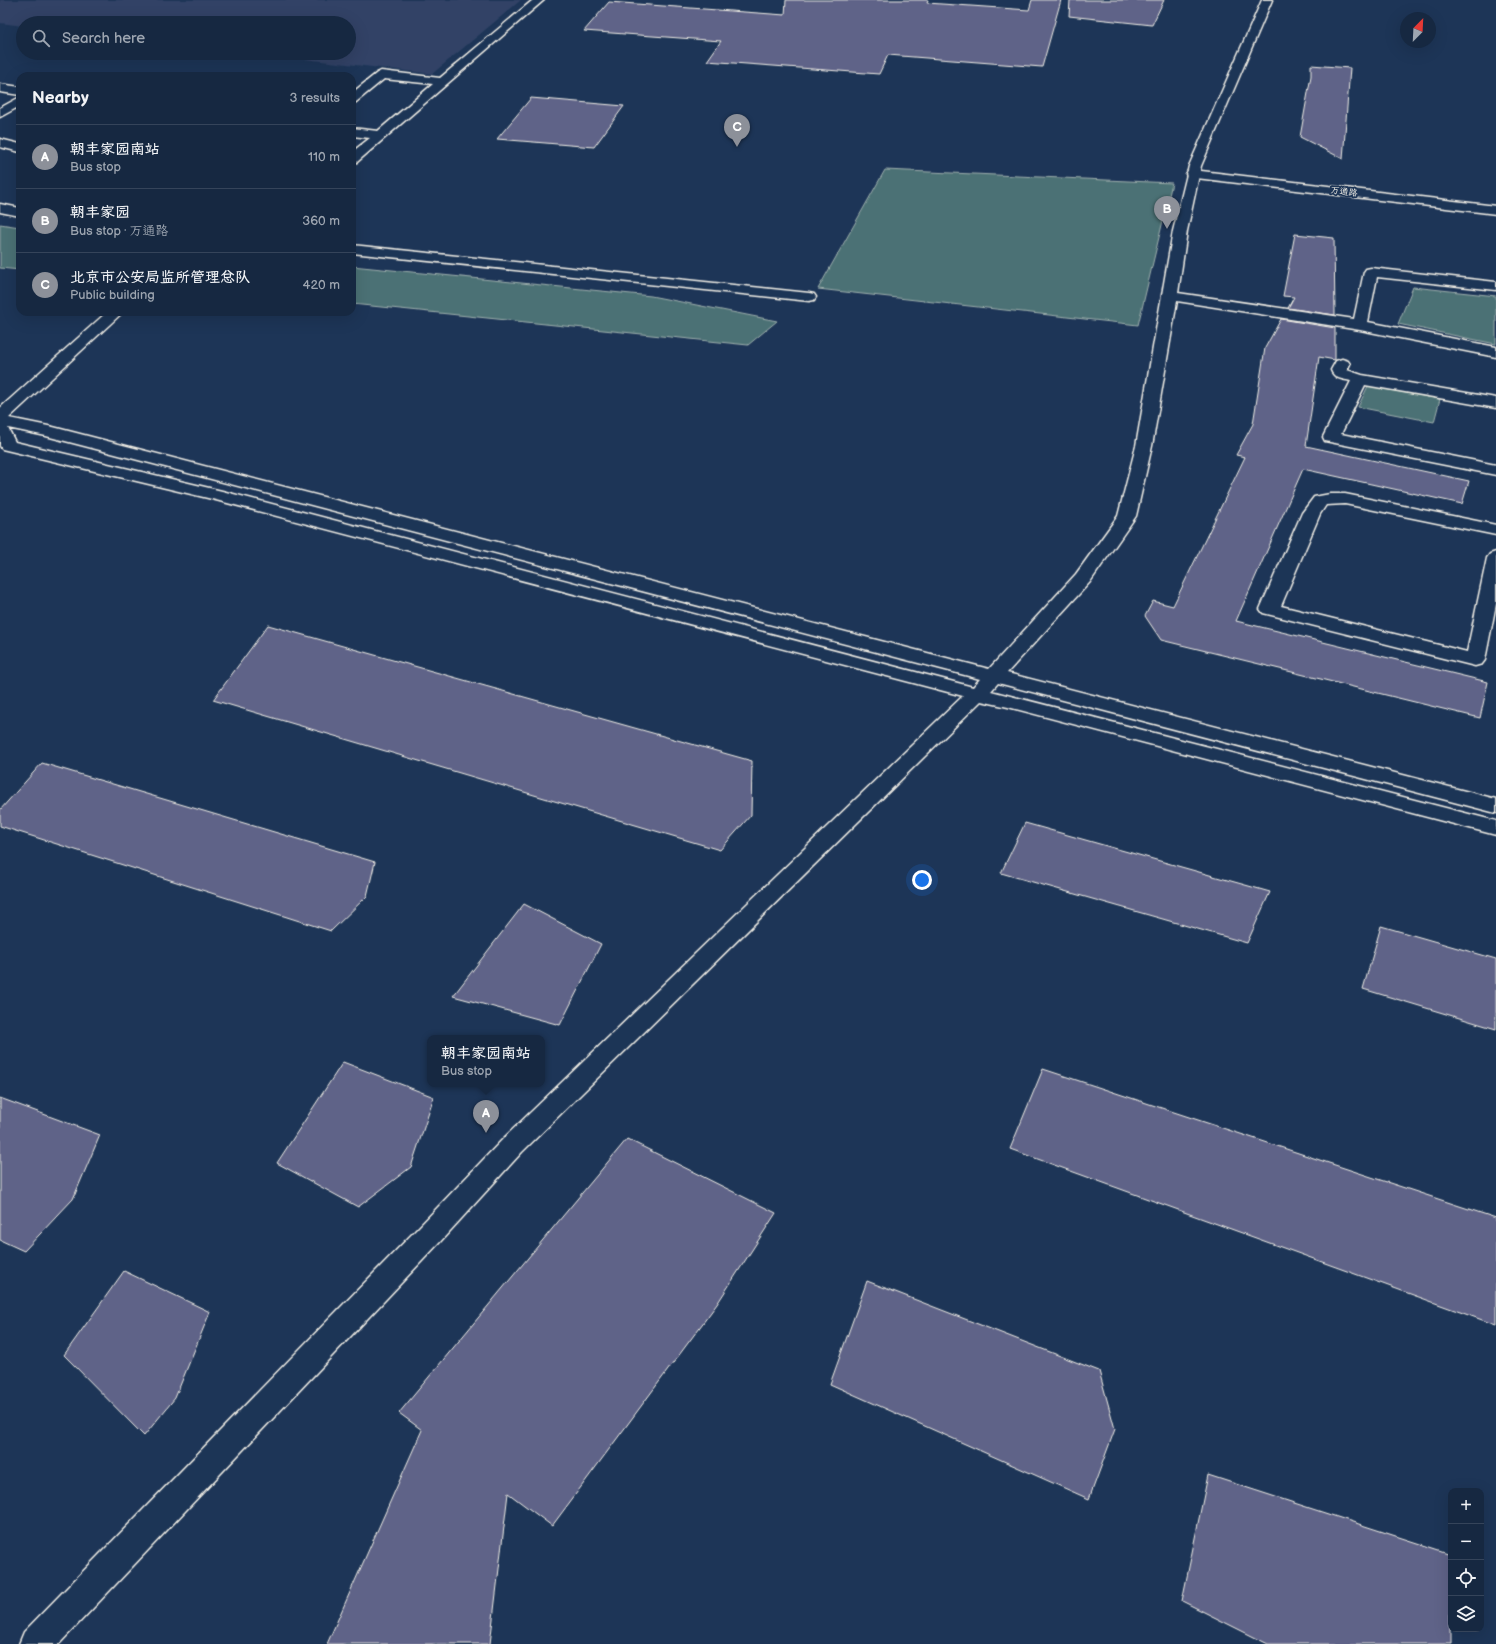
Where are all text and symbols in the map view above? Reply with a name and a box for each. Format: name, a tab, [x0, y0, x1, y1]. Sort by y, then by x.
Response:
north arrow	[1400, 12, 1436, 48]
search box	[16, 16, 356, 60]
icon: search	[30, 27, 52, 49]
text: Search here	[62, 29, 145, 48]
text: Nearby	[32, 88, 89, 108]
text: 3 results	[289, 90, 340, 106]
pin: C	[724, 114, 750, 147]
text: 朝丰家园南站	[70, 140, 160, 159]
text: A	[41, 149, 49, 165]
text: 110 m	[308, 149, 340, 165]
text: Bus stop	[70, 159, 121, 175]
street label: 万通路	[1330, 185, 1358, 199]
pin: B	[1154, 196, 1180, 229]
text: 朝丰家园	[70, 203, 130, 222]
text: B	[40, 213, 50, 229]
text: 360 m	[302, 213, 340, 229]
text: Bus stop · 万通路	[70, 223, 169, 239]
text: 北京市公安局监所管理总队	[70, 268, 250, 287]
text: C	[40, 277, 50, 293]
text: 420 m	[302, 277, 340, 293]
text: Public building	[70, 287, 155, 303]
your location	[912, 870, 932, 890]
popup	[427, 1035, 545, 1087]
text: 朝丰家园南站	[441, 1044, 531, 1063]
text: Bus stop	[441, 1063, 492, 1079]
pin: A	[473, 1100, 499, 1133]
map controls	[1448, 1488, 1484, 1632]
button: +	[1448, 1488, 1484, 1524]
button: −	[1448, 1524, 1484, 1560]
button: locate	[1448, 1560, 1484, 1596]
button: layers	[1448, 1596, 1484, 1632]

